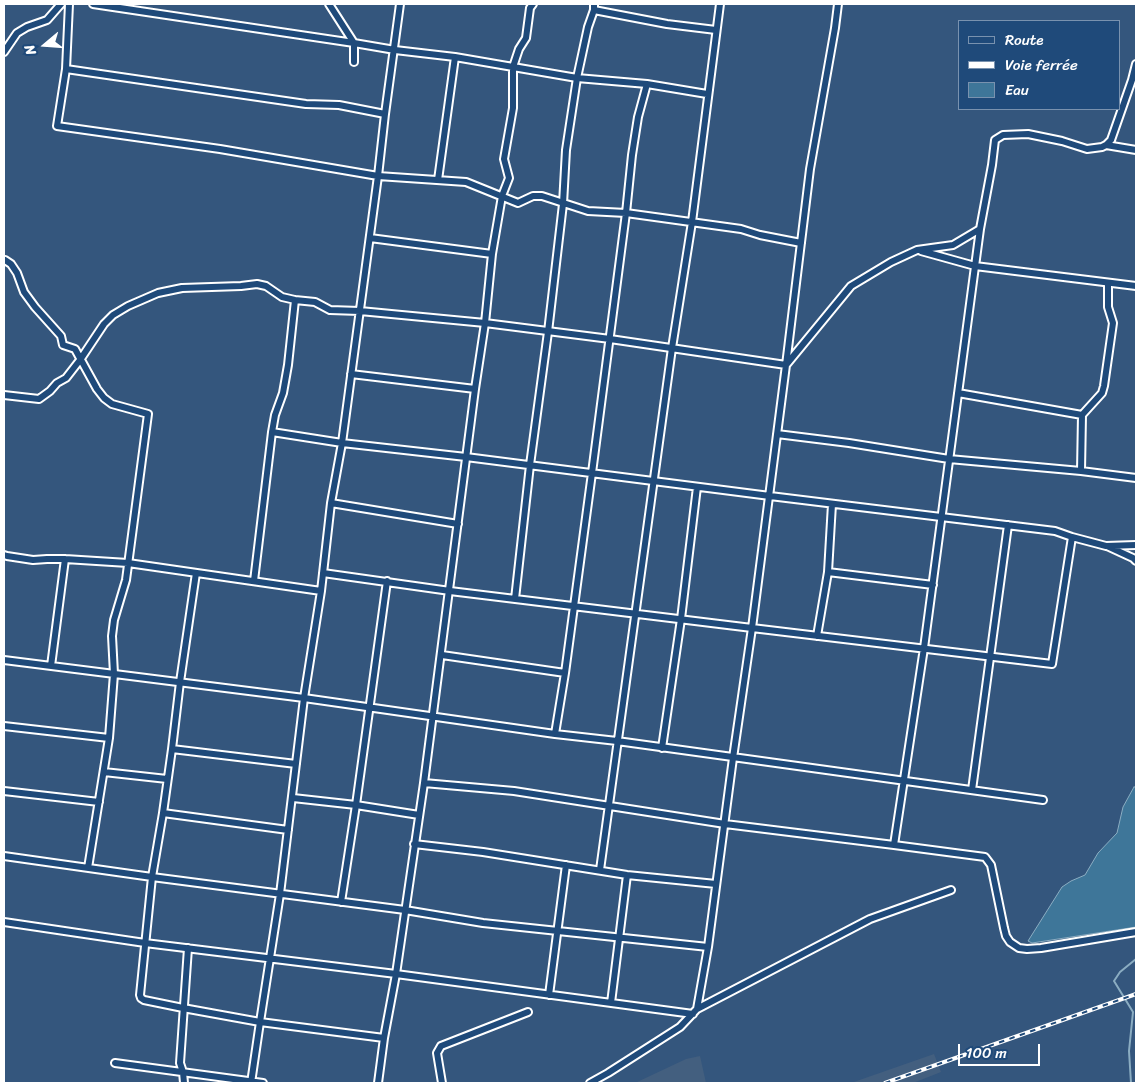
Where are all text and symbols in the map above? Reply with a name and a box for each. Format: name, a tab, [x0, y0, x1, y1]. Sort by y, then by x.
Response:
north arrow	[20, 20, 70, 70]
legend	[958, 20, 1120, 110]
text: Route	[1005, 27, 1044, 53]
text: N	[17, 41, 44, 58]
text: Voie ferrée	[1005, 52, 1078, 78]
text: Eau	[1005, 77, 1029, 103]
scale bar	[960, 1034, 1042, 1066]
text: 100 m	[966, 1040, 1007, 1066]

